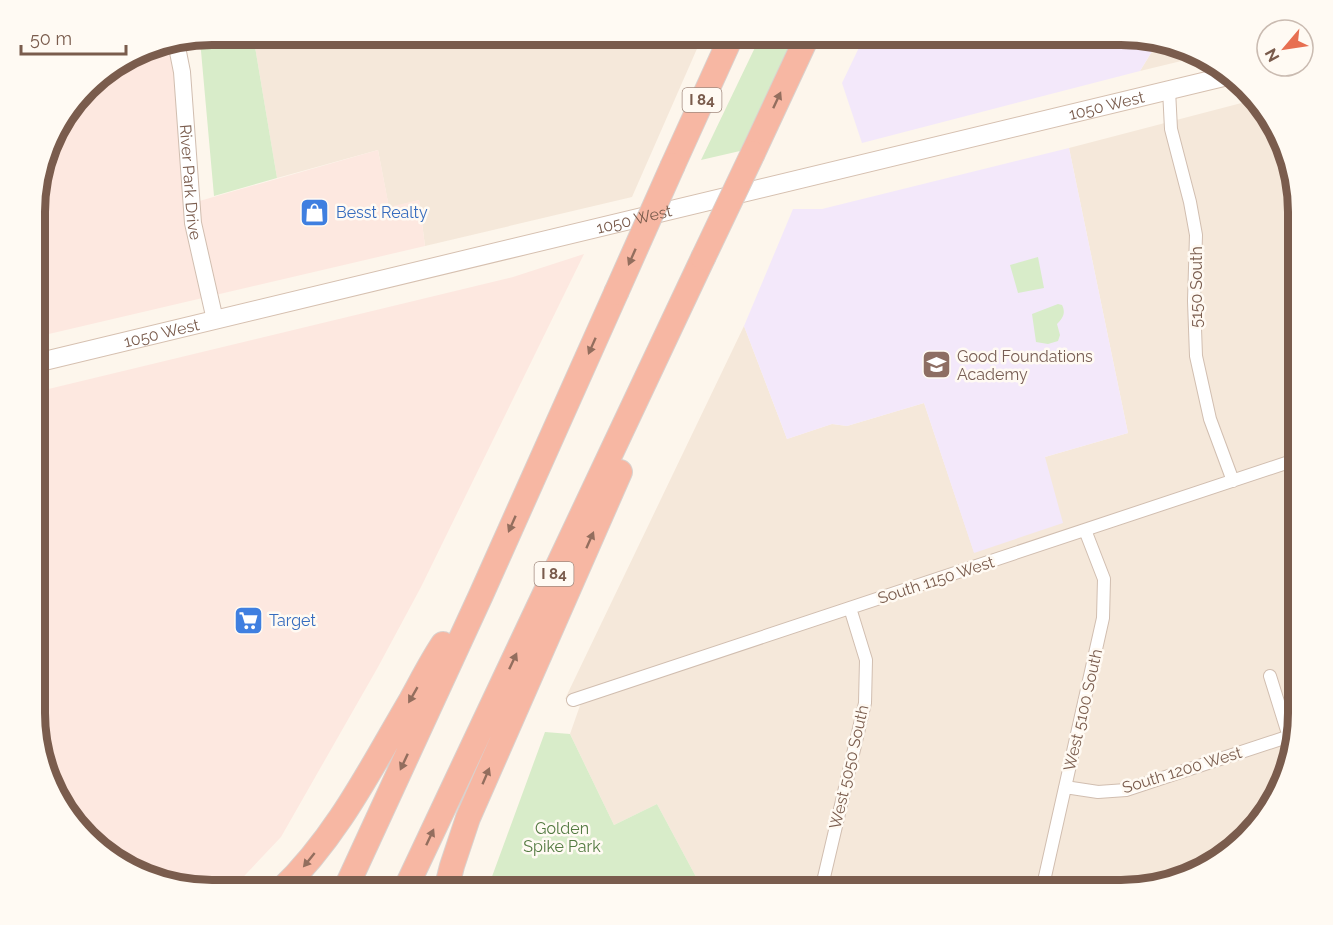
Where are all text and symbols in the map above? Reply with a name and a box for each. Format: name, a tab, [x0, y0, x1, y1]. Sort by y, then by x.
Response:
scale bar	[21, 18, 126, 56]
north arrow	[1255, 18, 1315, 78]
text: 50 m	[30, 28, 72, 49]
text: N	[1261, 45, 1284, 65]
street label: 1050 West	[1067, 87, 1147, 123]
road number: I 84	[682, 88, 722, 112]
one-way arrow	[773, 91, 782, 108]
street label: River Park Drive	[176, 124, 206, 242]
shop icon: Besst Realty	[299, 196, 331, 228]
street label: 1050 West	[594, 201, 674, 237]
place label: Besst Realty	[336, 203, 428, 222]
street label: 5150 South	[1187, 246, 1206, 328]
one-way arrow	[627, 248, 636, 265]
street label: 1050 West	[122, 314, 202, 351]
one-way arrow	[587, 338, 596, 355]
place label: Good Foundations Academy	[957, 347, 1093, 384]
school or university icon: Good Foundations Academy	[920, 349, 952, 381]
one-way arrow	[508, 516, 517, 533]
one-way arrow	[585, 530, 595, 548]
street label: South 1150 West	[875, 552, 997, 608]
road number: I 84	[534, 562, 574, 586]
supermarket icon: Target	[232, 604, 264, 636]
place label: Target	[269, 611, 316, 630]
street label: West 5100 South	[1060, 647, 1106, 773]
one-way arrow	[509, 652, 518, 669]
one-way arrow	[408, 687, 419, 703]
street label: West 5050 South	[825, 703, 873, 831]
street label: South 1200 West	[1120, 743, 1245, 797]
one-way arrow	[399, 754, 408, 771]
one-way arrow	[481, 767, 490, 784]
park label: Golden Spike Park	[523, 819, 601, 856]
one-way arrow	[425, 829, 434, 846]
one-way arrow	[303, 852, 316, 868]

